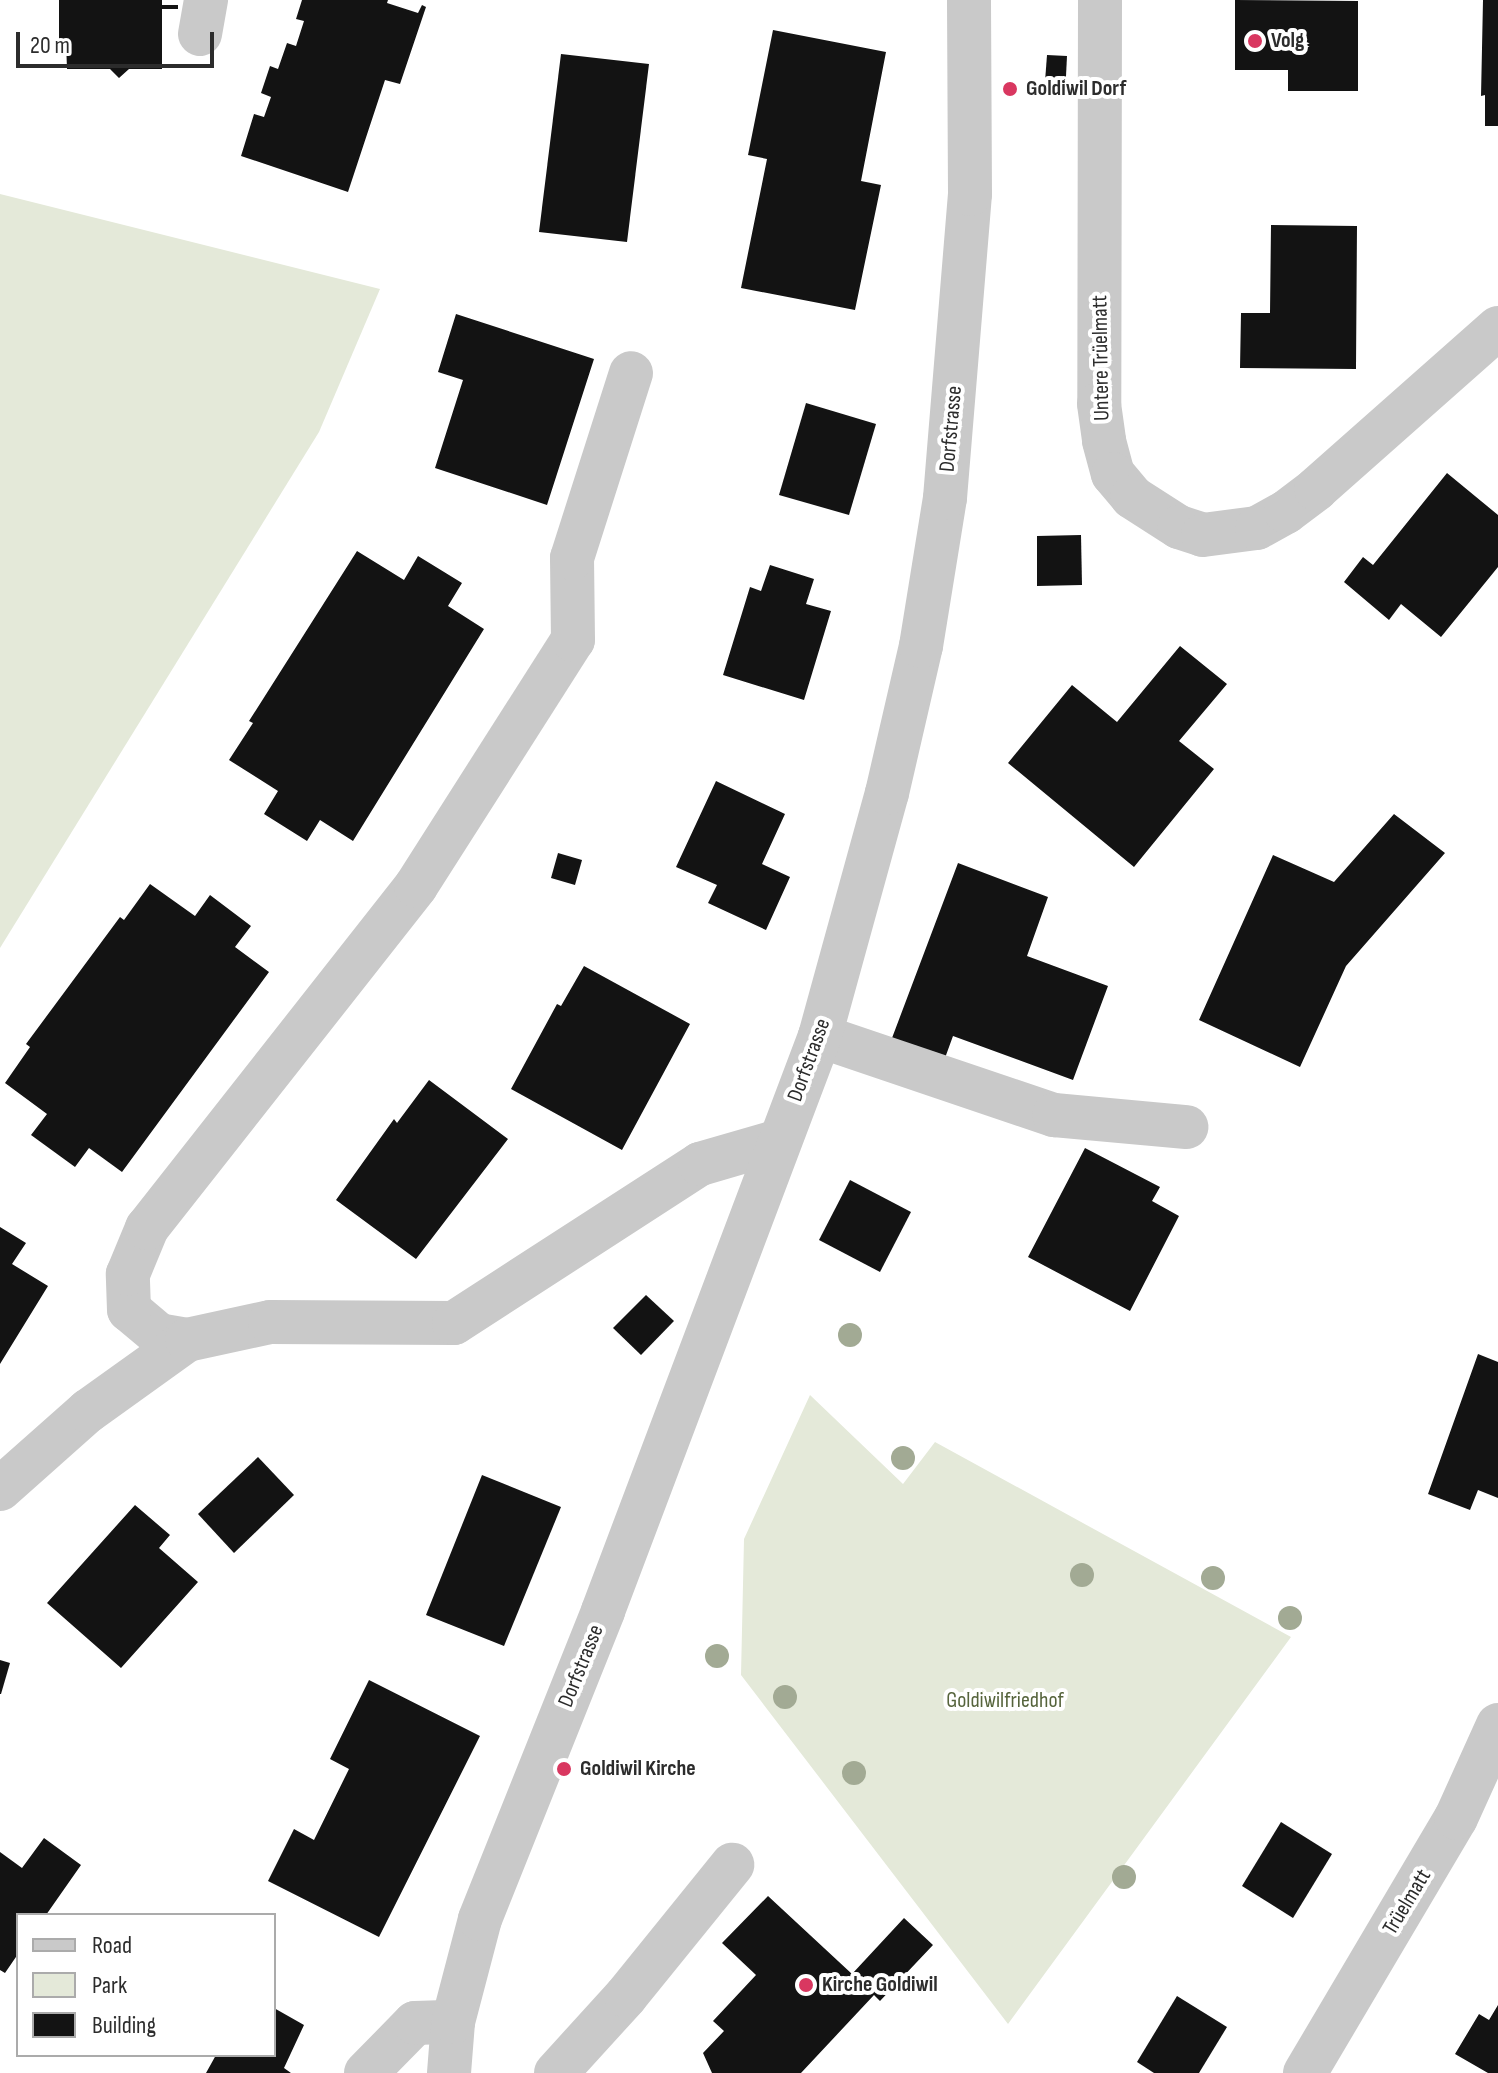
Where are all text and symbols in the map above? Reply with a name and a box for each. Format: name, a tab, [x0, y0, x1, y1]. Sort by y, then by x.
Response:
scale bar	[20, 16, 218, 66]
place label: Volg	[1271, 28, 1304, 54]
text: 20 m	[30, 31, 70, 60]
marker: Volg	[1246, 32, 1264, 50]
place label: Goldiwil Dorf	[1026, 76, 1126, 102]
marker: Goldiwil Dorf	[1001, 80, 1019, 98]
street label: Untere Trüelmatt	[1087, 295, 1115, 421]
street label: Dorfstrasse	[934, 385, 968, 473]
street label: Dorfstrasse	[782, 1015, 836, 1105]
street label: Dorfstrasse	[553, 1621, 609, 1711]
park label: Goldiwilfriedhof	[946, 1688, 1064, 1714]
place label: Goldiwil Kirche	[580, 1756, 696, 1782]
marker: Goldiwil Kirche	[555, 1760, 573, 1778]
street label: Trüelmatt	[1377, 1864, 1437, 1940]
legend	[16, 1913, 276, 2057]
text: Road	[92, 1931, 132, 1960]
text: Park	[92, 1971, 127, 2000]
place label: Kirche Goldiwil	[822, 1972, 938, 1998]
marker: Kirche Goldiwil	[797, 1976, 815, 1994]
text: Building	[92, 2011, 156, 2040]

